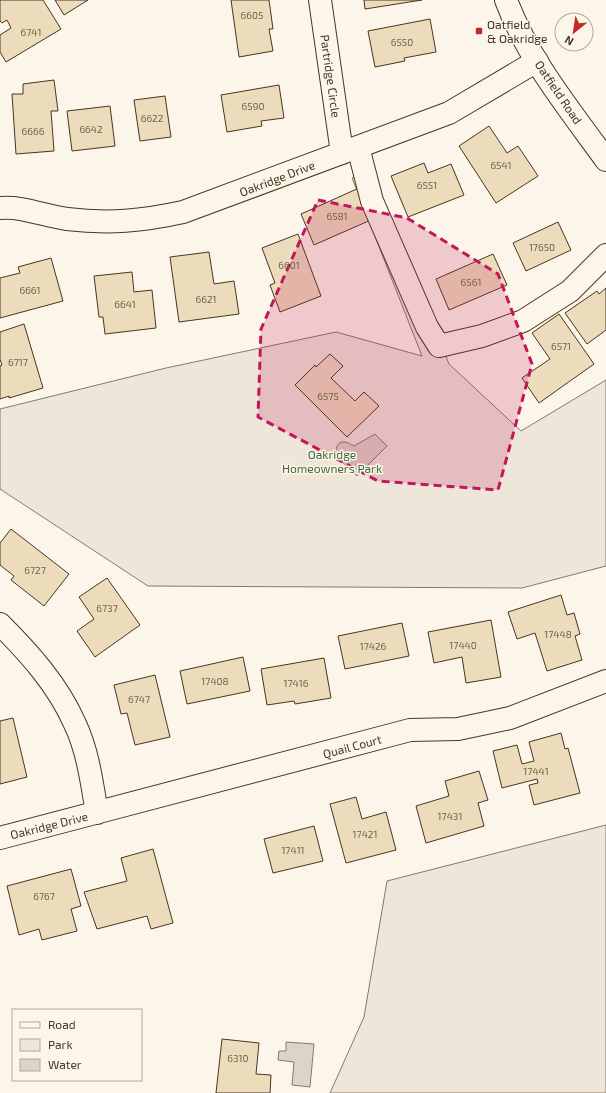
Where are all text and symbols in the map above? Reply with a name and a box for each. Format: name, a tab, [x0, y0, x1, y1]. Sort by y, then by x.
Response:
house number: 6605	[241, 9, 263, 21]
north arrow	[554, 12, 594, 52]
place label: Oatfield & Oakridge	[487, 17, 547, 45]
house number: 6741	[21, 26, 41, 38]
marker: Oatfield & Oakridge	[474, 26, 484, 36]
text: N	[562, 33, 575, 49]
street label: Partridge Circle	[318, 34, 344, 118]
house number: 6550	[391, 36, 413, 48]
street label: Oatfield Road	[533, 58, 585, 126]
house number: 6590	[242, 100, 264, 112]
house number: 6622	[141, 112, 164, 124]
house number: 6642	[79, 123, 103, 135]
house number: 6666	[22, 125, 45, 137]
street label: Oakridge Drive	[237, 157, 317, 199]
house number: 6541	[490, 159, 512, 171]
house number: 6551	[417, 179, 437, 191]
house number: 6581	[326, 210, 348, 222]
house number: 17650	[529, 241, 555, 253]
house number: 6601	[278, 259, 300, 271]
house number: 6561	[461, 276, 481, 288]
house number: 6661	[19, 284, 41, 296]
house number: 6621	[195, 293, 217, 305]
house number: 6641	[114, 298, 136, 310]
house number: 6571	[551, 340, 571, 352]
house number: 6717	[8, 356, 28, 368]
house number: 6575	[317, 390, 339, 402]
park label: Oakridge Homeowners Park	[282, 447, 382, 475]
house number: 6727	[24, 564, 46, 576]
house number: 6737	[96, 602, 118, 614]
house number: 17448	[544, 628, 572, 640]
house number: 17440	[449, 639, 477, 651]
house number: 17426	[360, 640, 387, 652]
house number: 17408	[201, 675, 229, 687]
house number: 17416	[284, 677, 309, 689]
house number: 6747	[128, 693, 150, 705]
street label: Quail Court	[321, 731, 384, 762]
house number: 17441	[523, 765, 549, 777]
street label: Oakridge Drive	[9, 809, 89, 841]
house number: 17431	[438, 810, 462, 822]
house number: 17421	[353, 828, 377, 840]
house number: 17411	[281, 844, 305, 856]
house number: 6767	[33, 890, 55, 902]
legend	[12, 1009, 142, 1081]
text: Road	[48, 1017, 76, 1031]
text: Park	[48, 1037, 73, 1051]
house number: 6310	[227, 1052, 249, 1064]
text: Water	[48, 1057, 82, 1071]

